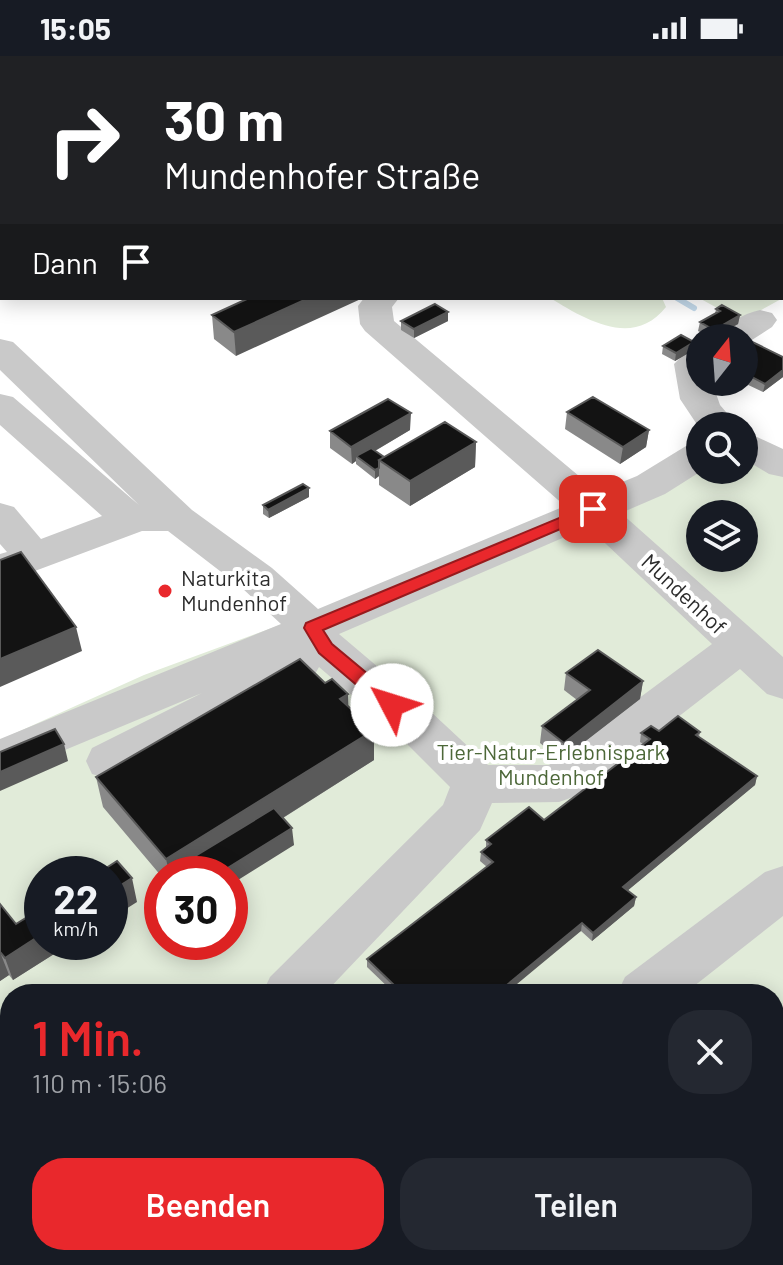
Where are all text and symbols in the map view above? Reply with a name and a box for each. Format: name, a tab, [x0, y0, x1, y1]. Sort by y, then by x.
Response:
text: 15:05	[40, 10, 111, 46]
text: 30 m	[164, 85, 284, 152]
icon: right	[32, 88, 136, 192]
text: Mundenhofer Straße	[164, 153, 480, 196]
icon: arrive	[114, 240, 158, 284]
text: Dann	[32, 244, 98, 280]
north arrow	[686, 324, 758, 396]
map controls	[686, 324, 758, 572]
button: search	[686, 412, 758, 484]
pin	[559, 475, 627, 543]
icon: arrive	[571, 487, 615, 531]
button: layers	[686, 500, 758, 572]
street label: Mundenhof	[637, 548, 732, 639]
place label: Naturkita Mundenhof	[181, 564, 287, 615]
marker: Naturkita Mundenhof	[156, 582, 174, 600]
position arrow	[350, 663, 434, 747]
park label: Tier-Natur-Erlebnispark Mundenhof	[436, 738, 666, 789]
speed limit sign: 30	[144, 856, 248, 960]
text: 22	[54, 874, 98, 922]
text: km/h	[53, 916, 99, 940]
text: 1 Min.	[32, 1008, 144, 1066]
button: close	[668, 1010, 752, 1094]
text: 110 m · 15:06	[32, 1067, 167, 1098]
button: Beenden	[32, 1158, 384, 1250]
button: Teilen	[400, 1158, 752, 1250]

